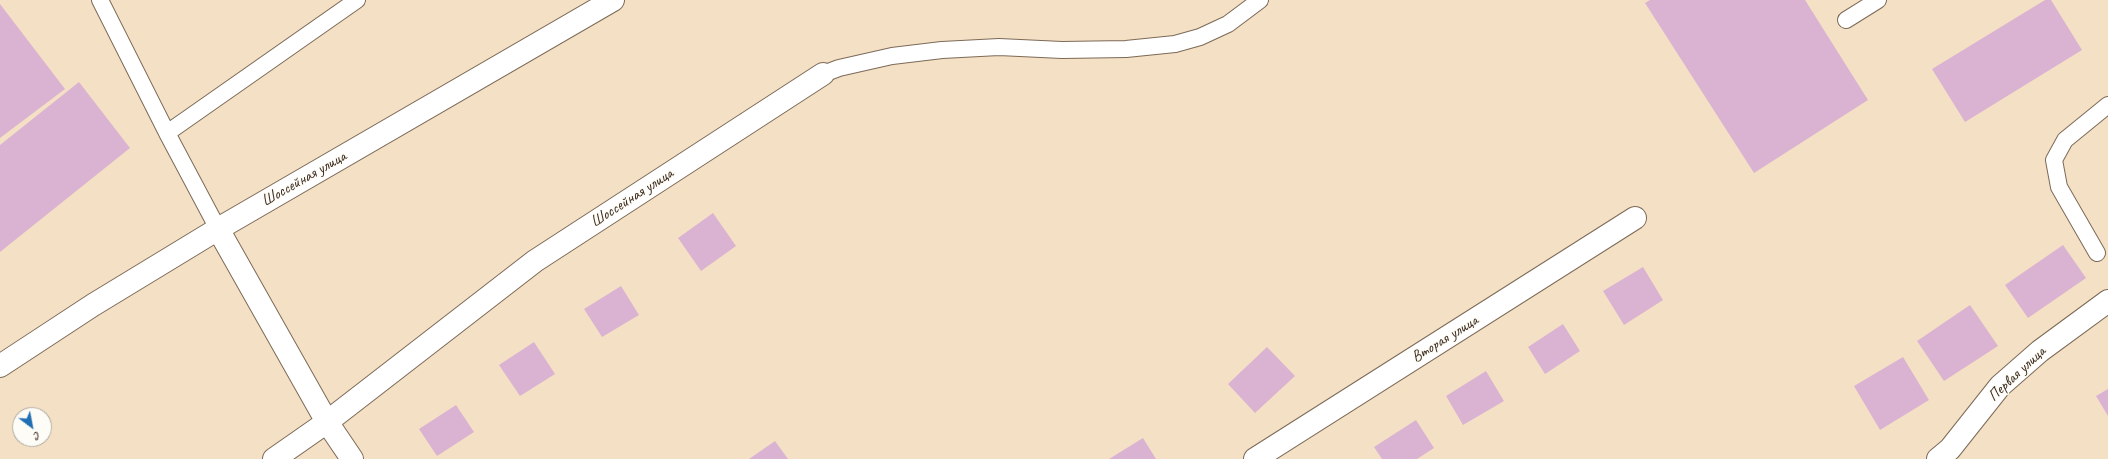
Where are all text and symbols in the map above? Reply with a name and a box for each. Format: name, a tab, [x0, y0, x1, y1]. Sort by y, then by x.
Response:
street label: Шоссейная улица	[258, 147, 350, 211]
street label: Шоссейная улица	[587, 164, 677, 232]
street label: Вторая улица	[1408, 311, 1482, 367]
street label: Первая улица	[1984, 342, 2050, 406]
north arrow	[12, 407, 52, 447]
text: С	[32, 429, 44, 444]

